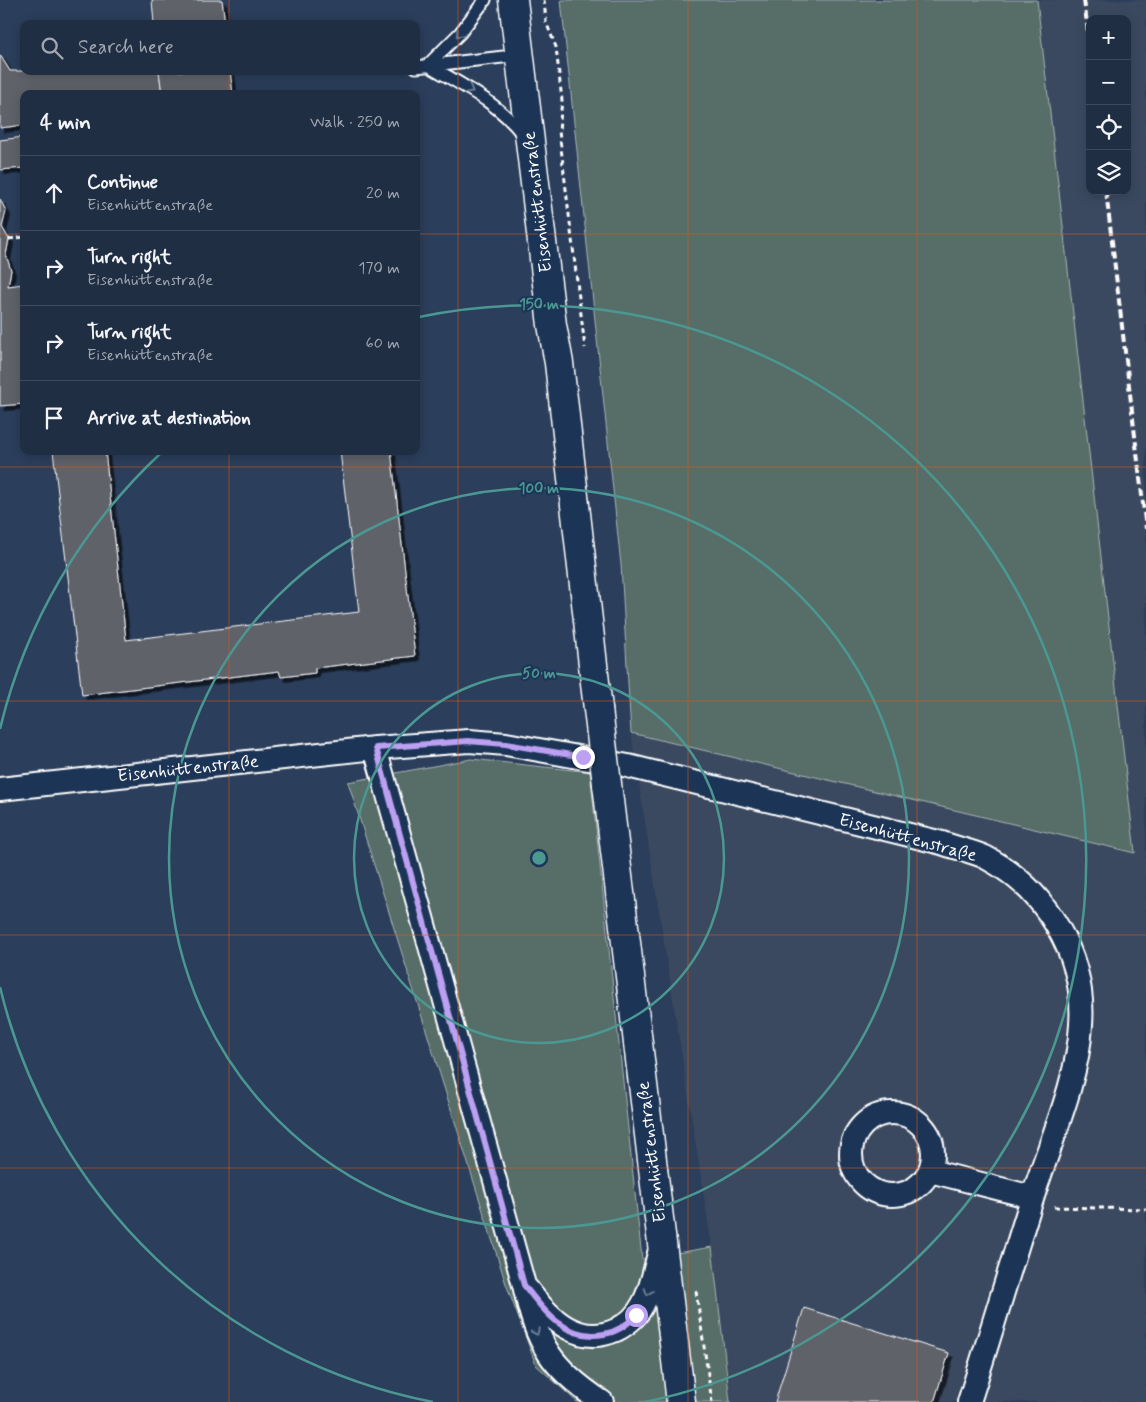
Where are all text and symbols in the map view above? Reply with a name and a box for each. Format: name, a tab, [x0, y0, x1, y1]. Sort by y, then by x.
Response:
map controls	[1086, 15, 1131, 195]
button: +	[1086, 15, 1131, 60]
search box	[20, 20, 420, 75]
one-way arrow	[456, 29, 465, 38]
icon: search	[38, 34, 66, 62]
text: Search here	[78, 35, 174, 60]
button: −	[1086, 60, 1131, 105]
one-way arrow	[465, 84, 474, 94]
button: locate	[1086, 105, 1131, 150]
text: 4 min	[40, 109, 91, 137]
text: Walk · 250 m	[310, 112, 400, 133]
street label: Eisenhüttenstraße	[517, 130, 559, 274]
button: layers	[1086, 150, 1131, 195]
text: Continue	[87, 170, 158, 195]
icon: ahead	[40, 179, 68, 207]
text: 20 m	[366, 183, 400, 204]
text: Eisenhüttenstraße	[87, 195, 213, 216]
text: Turn right	[87, 245, 171, 270]
icon: right	[40, 254, 68, 282]
text: 170 m	[358, 258, 400, 279]
text: Eisenhüttenstraße	[87, 270, 213, 291]
text: 150 m	[519, 295, 559, 315]
text: Turn right	[87, 320, 171, 345]
icon: right	[40, 329, 68, 357]
text: 60 m	[366, 333, 400, 354]
text: Eisenhüttenstraße	[87, 345, 213, 366]
icon: arrive	[40, 404, 68, 432]
text: Arrive at destination	[87, 406, 251, 431]
text: 100 m	[519, 479, 559, 499]
text: 50 m	[522, 664, 556, 684]
route end	[572, 746, 595, 769]
street label: Eisenhüttenstraße	[116, 750, 260, 788]
street label: Eisenhüttenstraße	[836, 808, 979, 868]
centre of rings	[530, 849, 548, 867]
street label: Eisenhüttenstraße	[631, 1080, 673, 1224]
one-way arrow	[644, 1287, 654, 1296]
route start	[625, 1304, 648, 1327]
one-way arrow	[530, 1327, 541, 1336]

